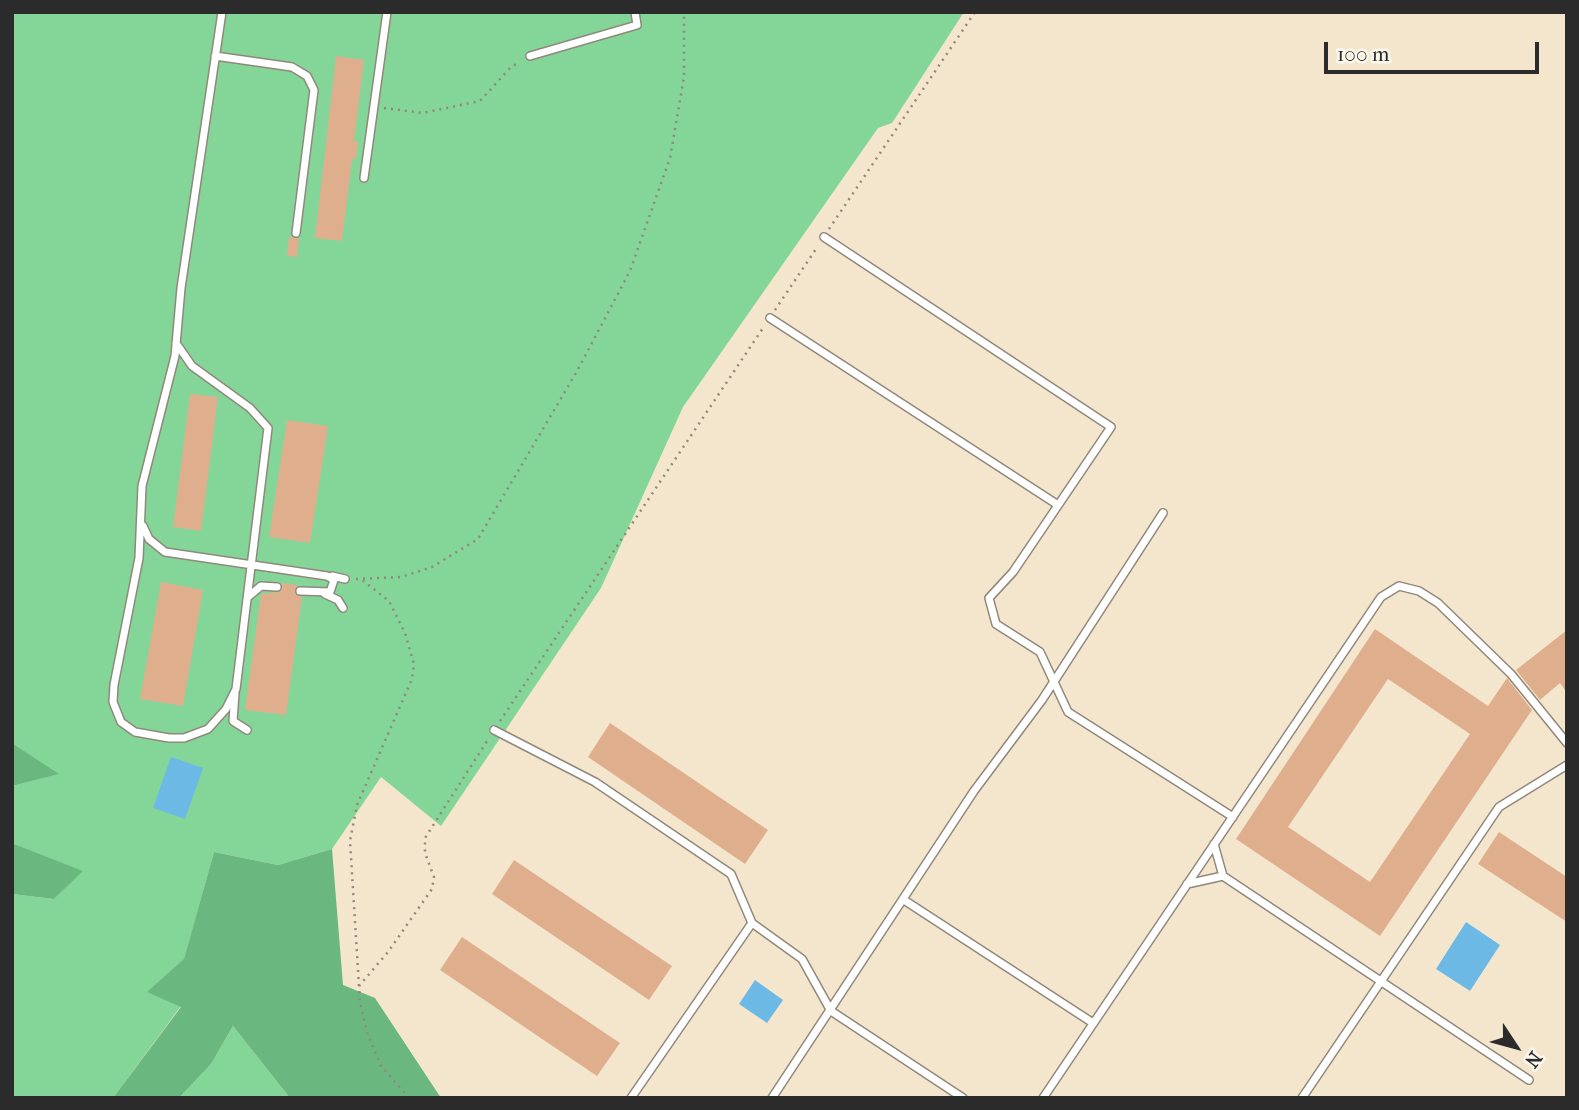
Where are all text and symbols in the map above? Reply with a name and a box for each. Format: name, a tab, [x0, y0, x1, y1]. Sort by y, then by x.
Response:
scale bar	[1327, 28, 1542, 72]
text: 100 m	[1337, 42, 1390, 66]
north arrow	[1481, 1012, 1551, 1082]
text: N	[1520, 1047, 1546, 1072]

